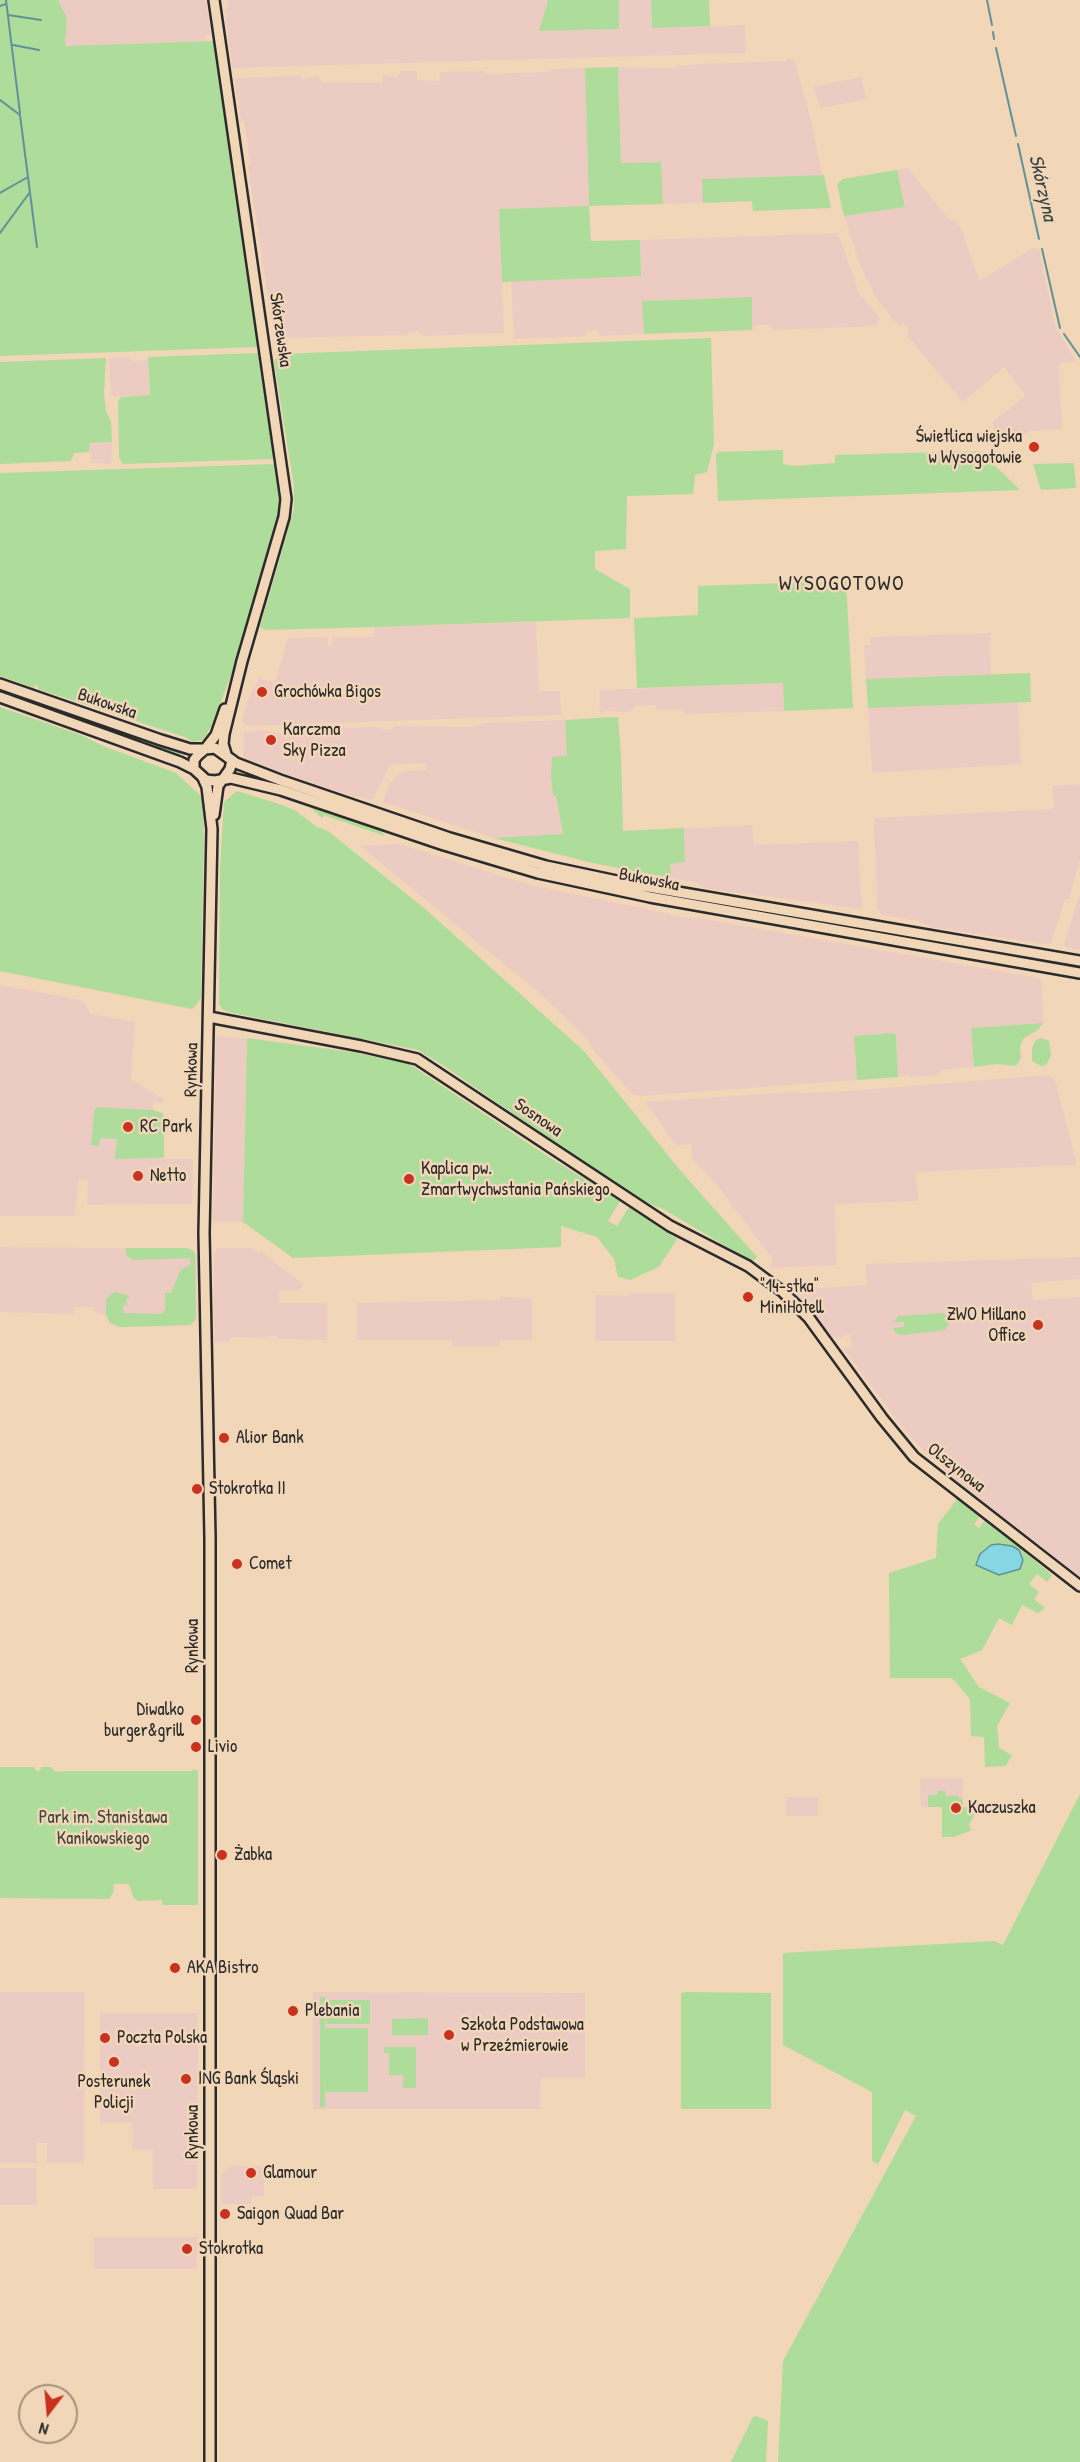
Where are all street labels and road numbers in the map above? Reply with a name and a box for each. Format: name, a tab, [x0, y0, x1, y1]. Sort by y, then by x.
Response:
street label: Skórzewska	[264, 292, 296, 368]
street label: Bukowska	[75, 684, 139, 724]
street label: Bukowska	[617, 864, 681, 896]
street label: Rynkowa	[181, 1043, 203, 1097]
street label: Sosnowa	[510, 1094, 566, 1142]
street label: Olszynowa	[923, 1439, 989, 1497]
street label: Rynkowa	[182, 1619, 204, 1673]
street label: Rynkowa	[182, 2105, 204, 2159]

